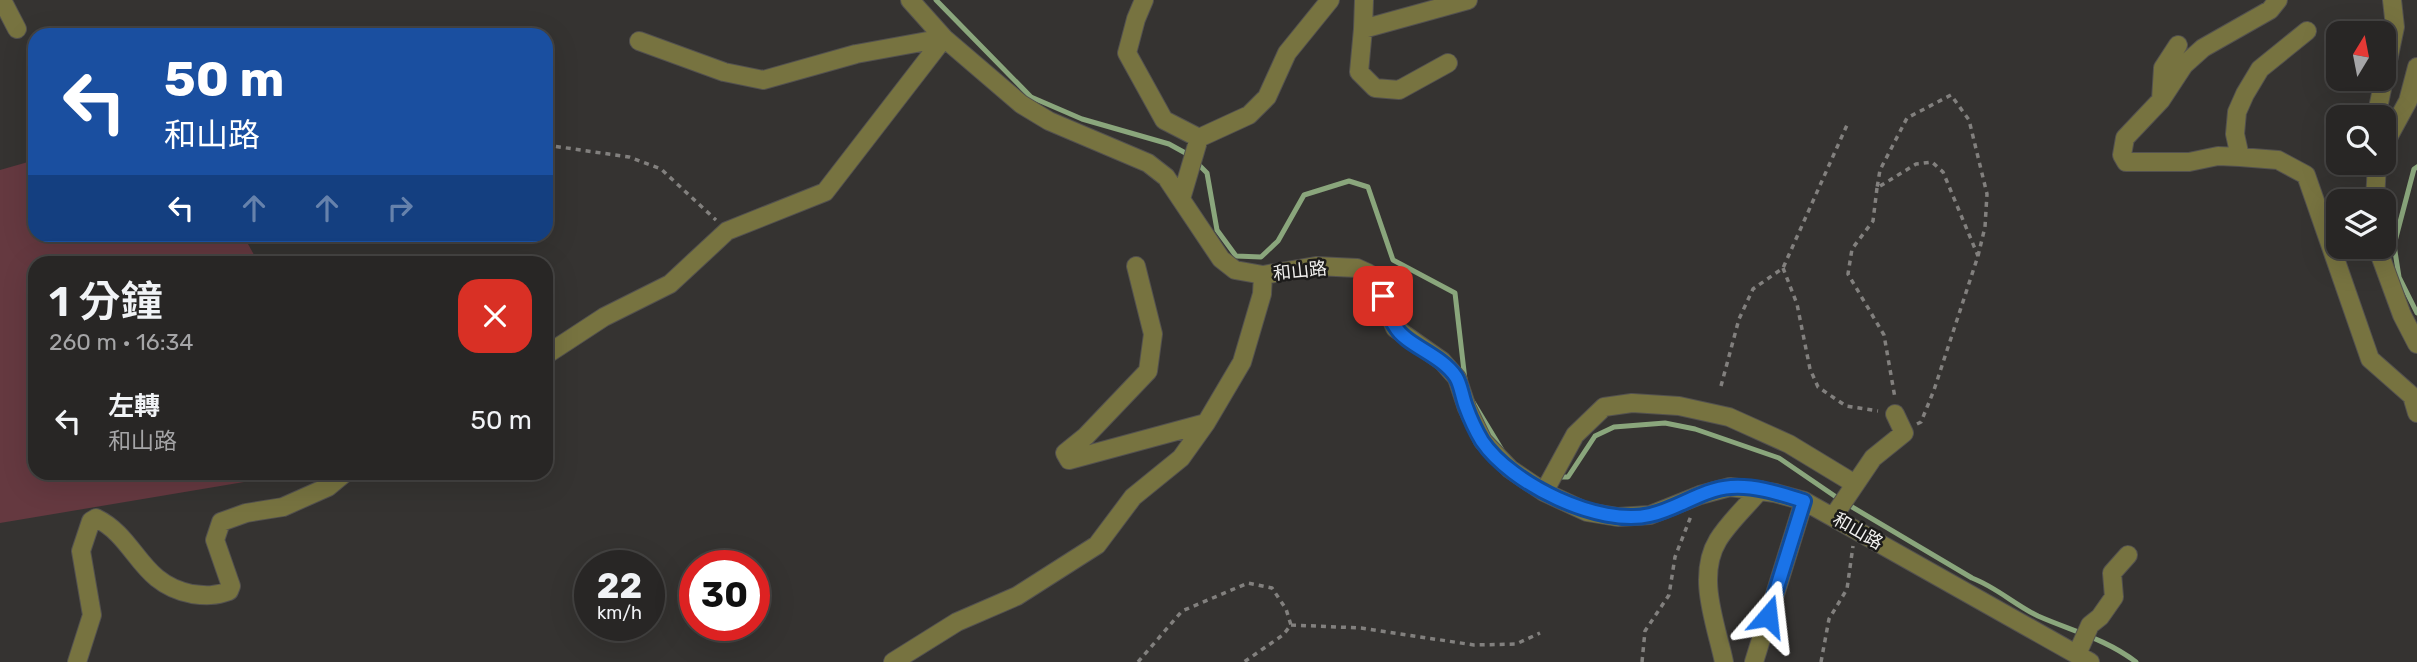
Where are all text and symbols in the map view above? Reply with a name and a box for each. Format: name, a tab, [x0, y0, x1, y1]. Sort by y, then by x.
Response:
north arrow	[2326, 21, 2396, 91]
map controls	[2326, 21, 2396, 259]
text: 50 m	[164, 50, 284, 108]
icon: left	[49, 56, 140, 147]
button: search	[2326, 105, 2396, 175]
text: 和山路	[164, 116, 260, 154]
icon: left	[162, 189, 200, 227]
icon: ahead	[235, 189, 273, 227]
icon: ahead	[308, 189, 346, 227]
icon: right	[381, 189, 419, 227]
button: layers	[2326, 189, 2396, 259]
street label: 和山路	[1272, 257, 1328, 285]
pin	[1353, 266, 1413, 326]
text: 1 分鐘	[49, 277, 162, 327]
icon: arrive	[1364, 277, 1402, 315]
button: close	[458, 279, 532, 353]
text: 260 m · 16:34	[49, 328, 194, 356]
text: 左轉	[108, 391, 160, 422]
icon: left	[49, 402, 87, 440]
text: 50 m	[471, 405, 532, 436]
text: 和山路	[108, 427, 177, 455]
street label: 和山路	[1829, 508, 1887, 554]
speed limit sign: 30	[679, 550, 770, 641]
text: 22	[597, 565, 642, 607]
position arrow	[1731, 579, 1805, 653]
text: km/h	[597, 602, 642, 624]

